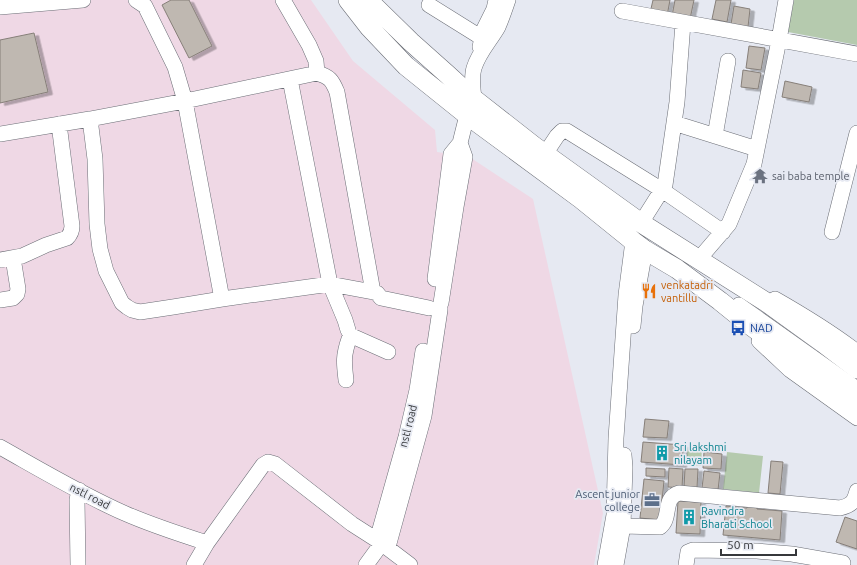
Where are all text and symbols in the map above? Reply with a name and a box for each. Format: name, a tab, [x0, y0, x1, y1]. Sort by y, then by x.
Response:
temple icon: sai baba temple	[751, 167, 769, 185]
place label: sai baba temple	[772, 170, 850, 182]
place label: venkatadri vantillu	[661, 279, 713, 304]
restaurant icon: venkatadri vantillu	[640, 282, 658, 300]
bus stop icon: NAD	[729, 319, 747, 337]
place label: NAD	[750, 322, 773, 334]
street label: nstl road	[397, 403, 419, 449]
place label: Sri lakshmi nilayam	[674, 441, 726, 466]
building icon: Sri lakshmi nilayam	[653, 444, 671, 462]
street label: nstl road	[68, 481, 112, 511]
place label: Ascent junior college	[575, 488, 641, 513]
office icon: Ascent junior college	[643, 491, 661, 509]
place label: Ravindra Bharati School	[701, 505, 772, 530]
building icon: Ravindra Bharati School	[680, 508, 698, 526]
scale bar	[721, 531, 796, 557]
text: 50 m	[727, 538, 754, 551]

